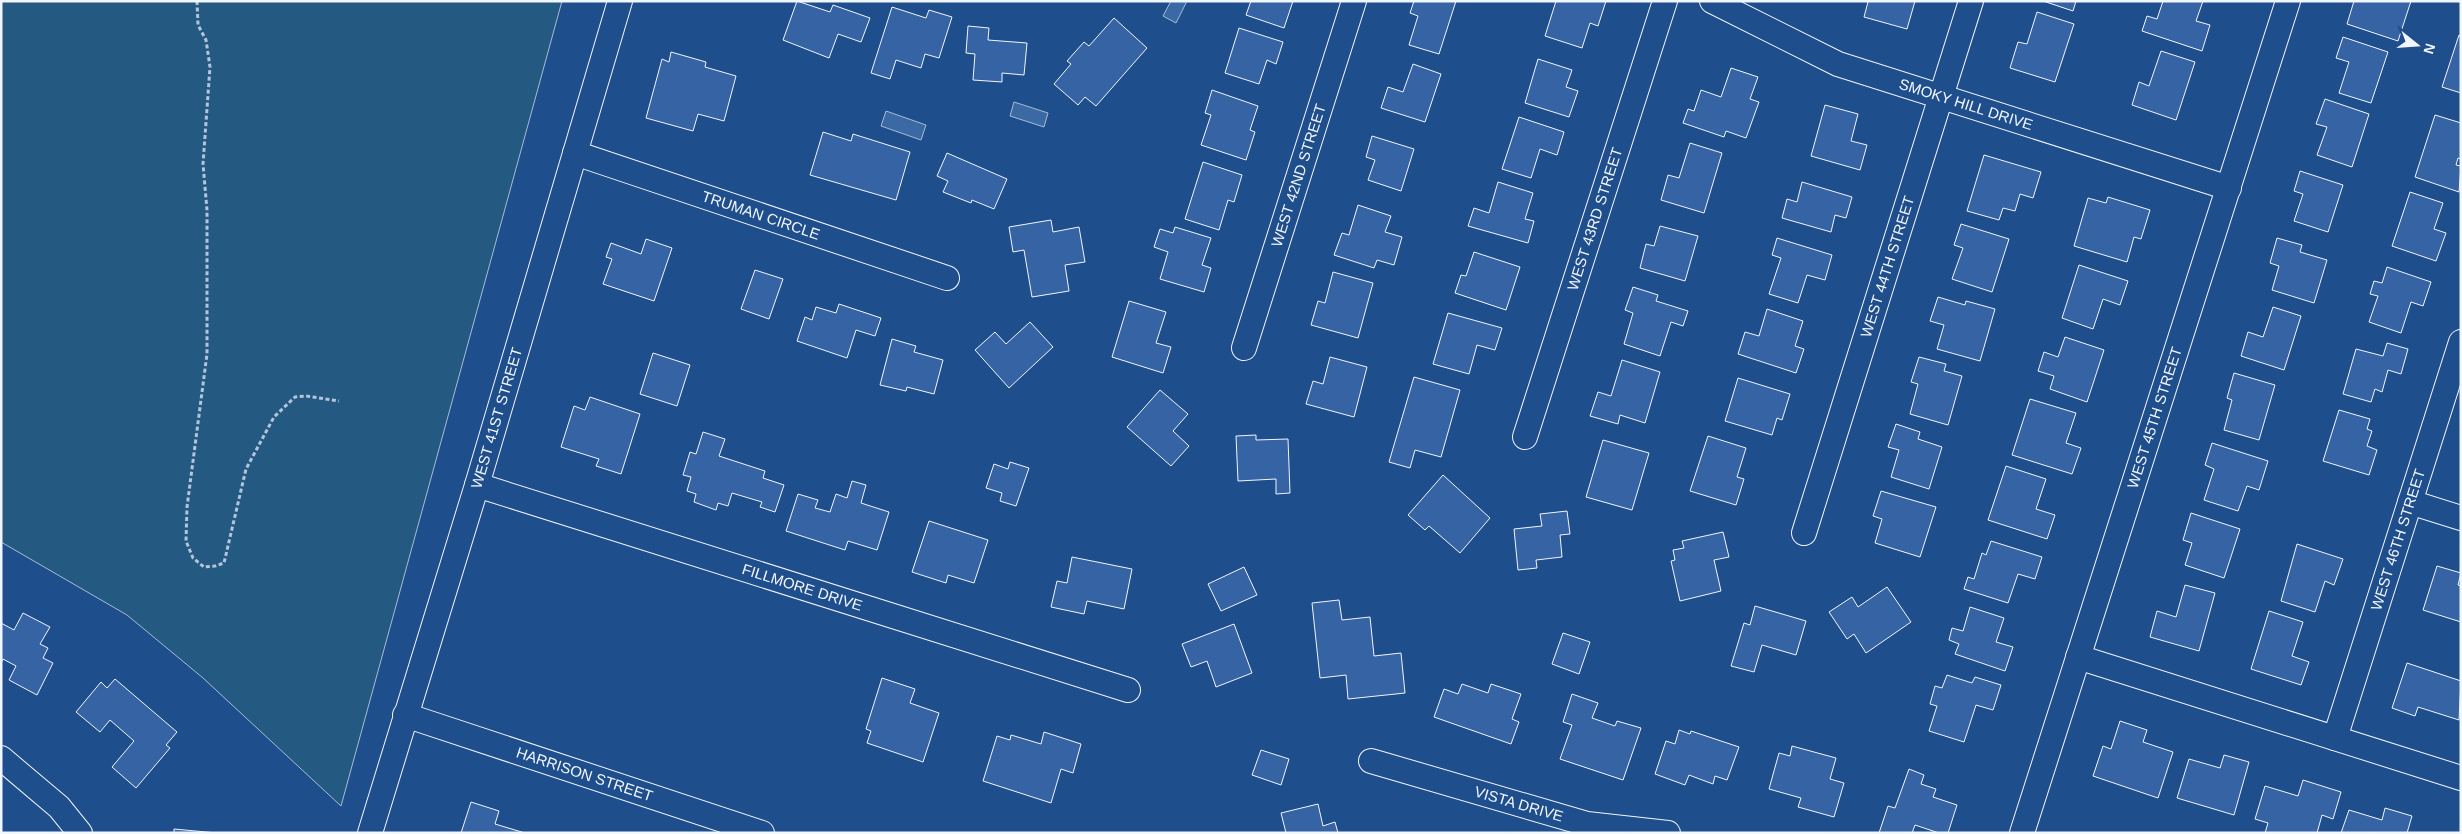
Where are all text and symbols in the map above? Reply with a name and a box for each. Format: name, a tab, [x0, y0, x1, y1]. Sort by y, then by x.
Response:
north arrow	[2392, 20, 2442, 70]
text: N	[2420, 42, 2439, 56]
street label: SMOKY HILL DRIVE	[1897, 75, 2035, 133]
street label: WEST 42ND STREET	[1268, 102, 1329, 249]
street label: WEST 43RD STREET	[1564, 145, 1625, 292]
street label: TRUMAN CIRCLE	[700, 187, 822, 243]
street label: WEST 44TH STREET	[1857, 194, 1917, 340]
street label: WEST 41ST STREET	[467, 345, 525, 490]
street label: WEST 45TH STREET	[2124, 345, 2185, 490]
street label: WEST 46TH STREET	[2367, 467, 2428, 612]
street label: FILLMORE DRIVE	[740, 560, 865, 614]
street label: HARRISON STREET	[514, 743, 655, 804]
street label: VISTA DRIVE	[1473, 783, 1565, 825]

